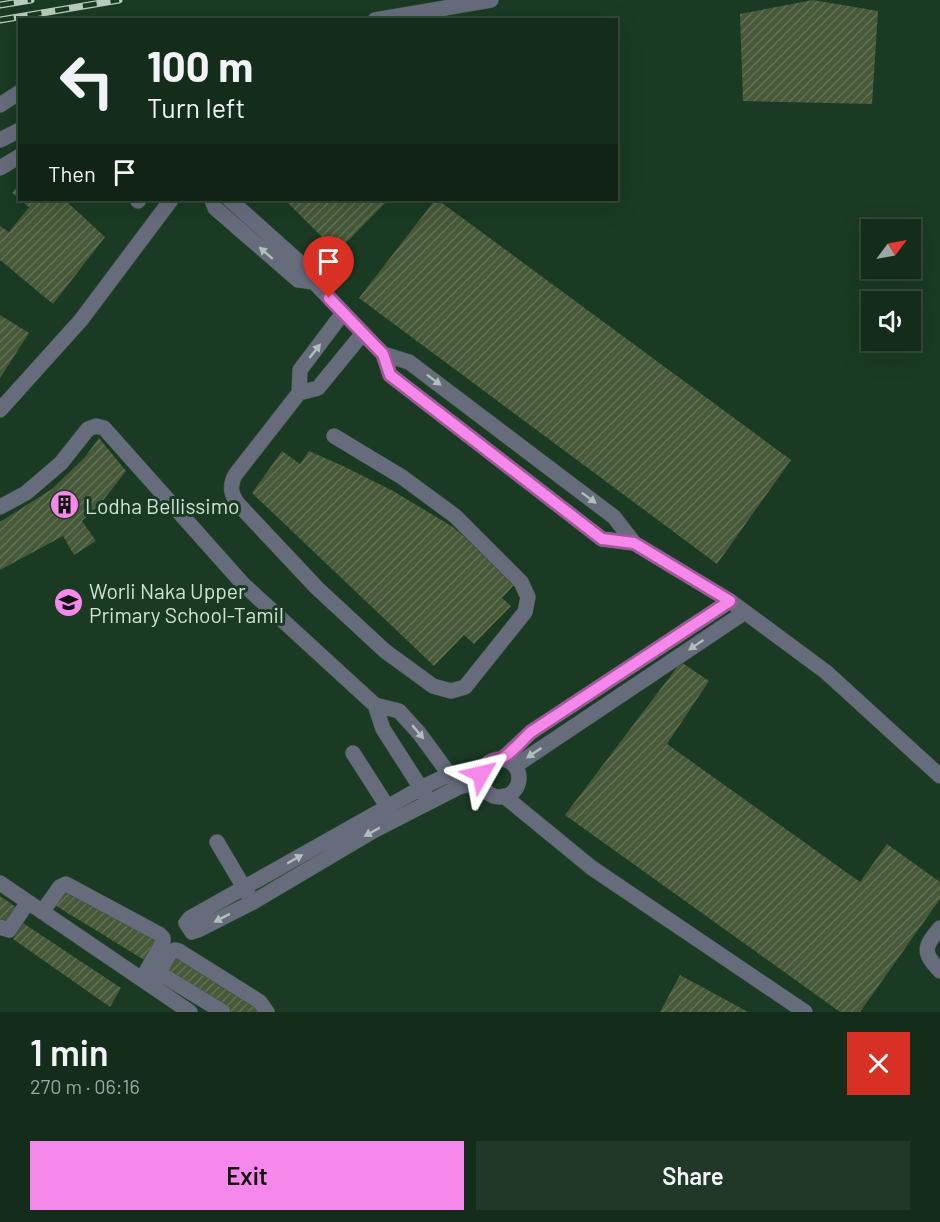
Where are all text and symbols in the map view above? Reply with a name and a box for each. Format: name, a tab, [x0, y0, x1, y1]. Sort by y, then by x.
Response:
text: 100 m	[147, 40, 253, 90]
icon: left	[48, 42, 126, 120]
text: Turn left	[147, 91, 245, 123]
icon: arrive	[108, 156, 141, 189]
text: Then	[48, 160, 96, 186]
north arrow	[861, 219, 921, 279]
map controls	[861, 219, 921, 351]
pin	[303, 236, 354, 298]
icon: arrive	[312, 245, 345, 278]
one-way arrow	[258, 246, 274, 259]
button: sound	[861, 291, 921, 351]
one-way arrow	[309, 343, 322, 359]
one-way arrow	[426, 374, 442, 387]
building icon: Lodha Bellissimo	[48, 489, 80, 521]
one-way arrow	[582, 492, 597, 504]
place label: Lodha Bellissimo	[85, 493, 239, 518]
place label: Worli Naka Upper Primary School-Tamil	[89, 578, 284, 627]
school or university icon: Worli Naka Upper Primary School-Tamil	[52, 586, 84, 618]
one-way arrow	[688, 639, 705, 650]
one-way arrow	[411, 724, 424, 740]
position arrow	[449, 742, 513, 806]
one-way arrow	[526, 747, 542, 758]
one-way arrow	[363, 827, 380, 837]
one-way arrow	[287, 854, 304, 864]
one-way arrow	[213, 913, 230, 923]
text: 1 min	[30, 1030, 109, 1073]
button: close	[847, 1032, 910, 1095]
text: 270 m · 06:16	[30, 1074, 140, 1098]
button: Exit	[30, 1141, 464, 1210]
button: Share	[476, 1141, 910, 1210]

